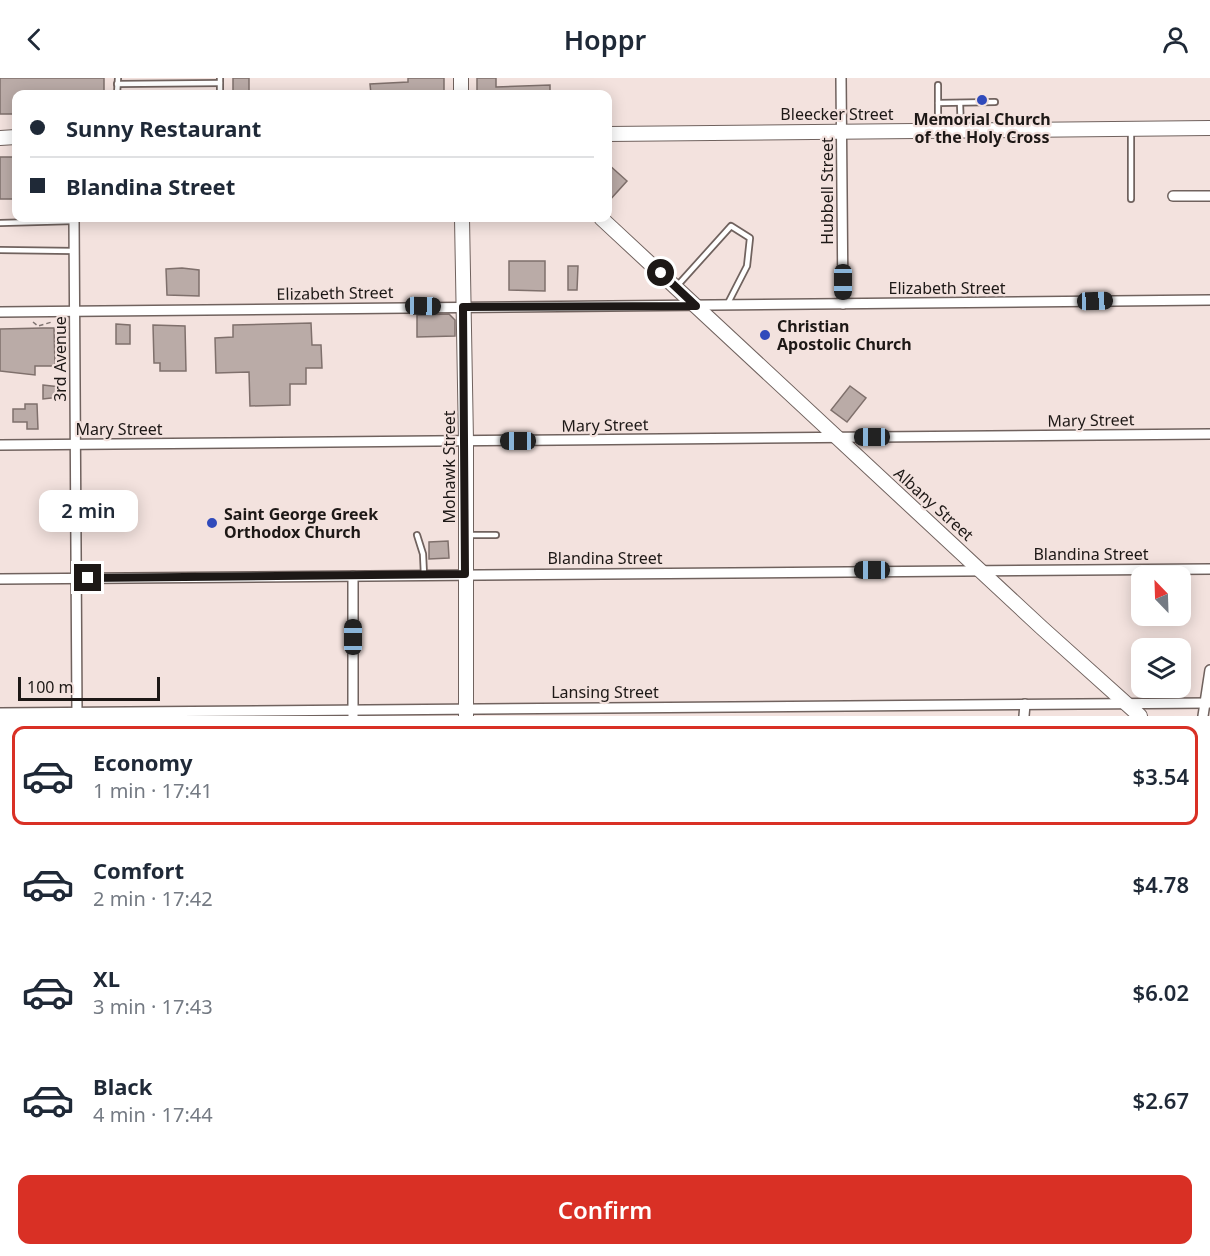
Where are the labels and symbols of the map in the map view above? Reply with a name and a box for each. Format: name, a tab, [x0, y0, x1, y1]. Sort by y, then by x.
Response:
marker: Memorial Church of the Holy Cross	[975, 93, 989, 107]
street label: Bleecker Street	[780, 103, 894, 125]
place label: Memorial Church of the Holy Cross	[913, 108, 1051, 148]
street label: Hubbell Street	[816, 137, 838, 245]
route start	[647, 259, 674, 286]
car	[834, 264, 852, 300]
street label: Elizabeth Street	[888, 277, 1006, 299]
street label: Elizabeth Street	[276, 281, 394, 305]
car	[1077, 291, 1113, 311]
car	[405, 297, 441, 315]
place label: Christian Apostolic Church	[777, 315, 912, 355]
street label: 3rd Avenue	[49, 316, 71, 402]
marker: Christian Apostolic Church	[758, 328, 772, 342]
street label: Mary Street	[1047, 408, 1135, 432]
street label: Mohawk Street	[438, 410, 460, 524]
street label: Mary Street	[561, 413, 649, 437]
street label: Mary Street	[75, 418, 163, 440]
car	[854, 428, 890, 446]
car	[500, 432, 536, 450]
street label: Albany Street	[889, 462, 979, 546]
callout: 2 min	[38, 491, 138, 533]
place label: Saint George Greek Orthodox Church	[224, 503, 378, 543]
marker: Saint George Greek Orthodox Church	[205, 516, 219, 530]
street label: Blandina Street	[1033, 543, 1149, 565]
street label: Blandina Street	[547, 547, 663, 569]
car	[854, 561, 890, 579]
route end	[74, 564, 101, 591]
north arrow	[1131, 566, 1191, 626]
car	[344, 619, 362, 655]
scale bar	[18, 674, 160, 702]
street label: Lansing Street	[551, 681, 659, 703]

